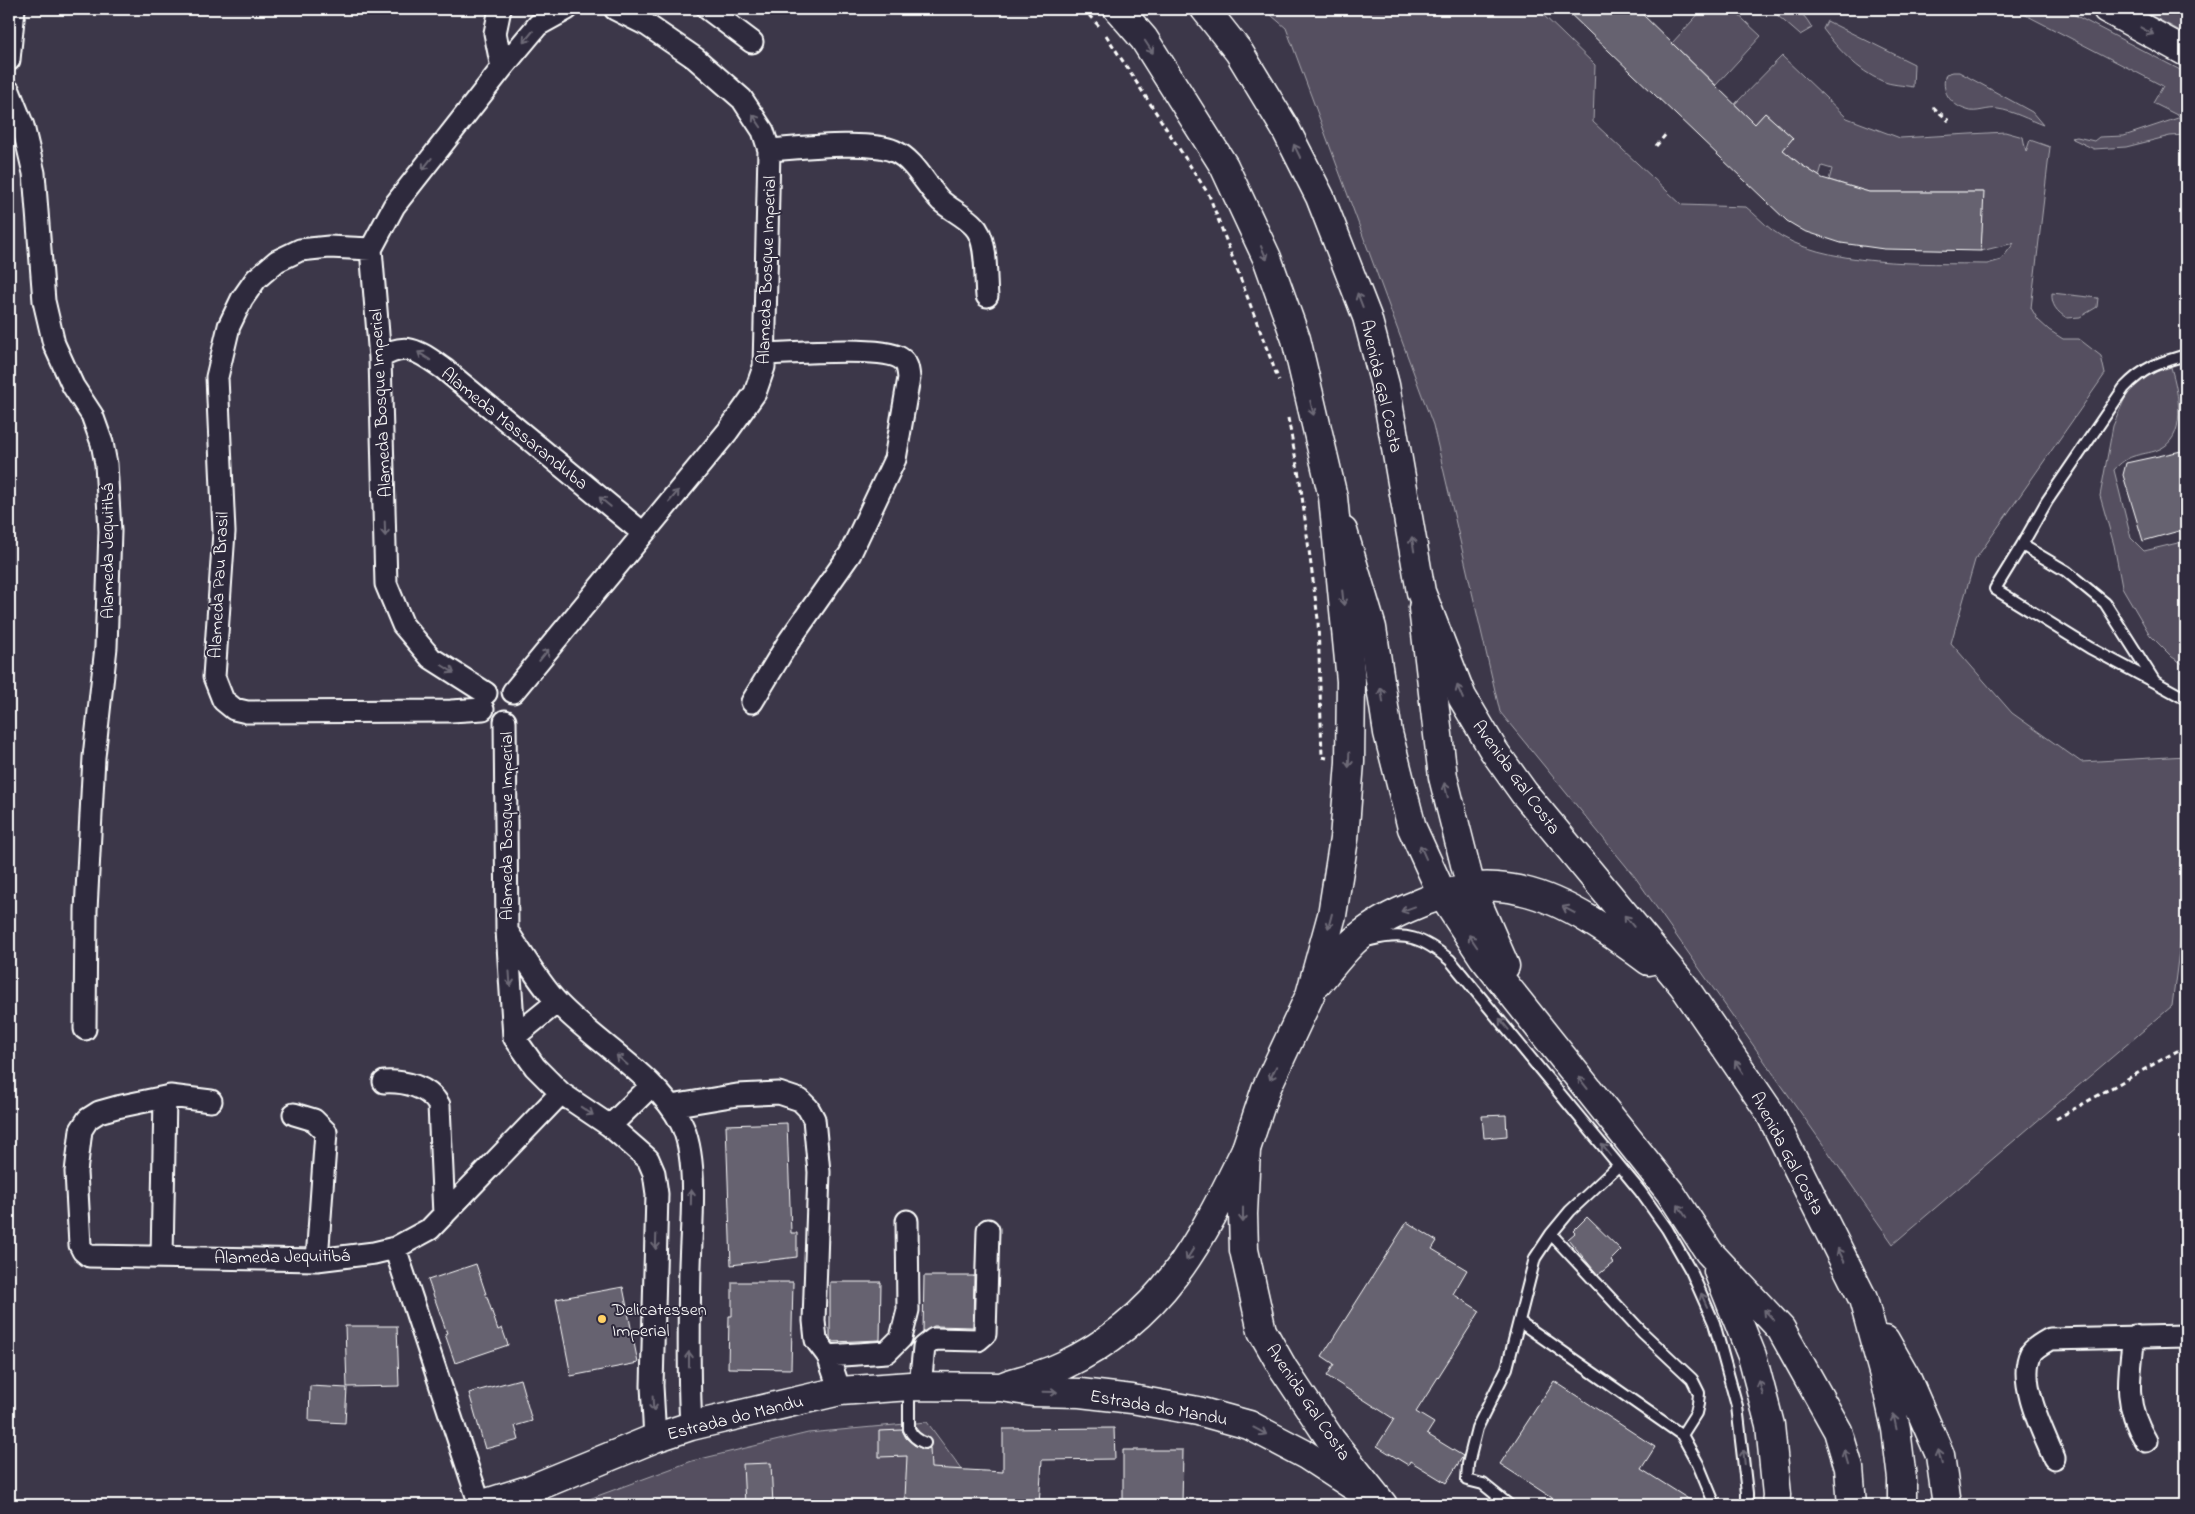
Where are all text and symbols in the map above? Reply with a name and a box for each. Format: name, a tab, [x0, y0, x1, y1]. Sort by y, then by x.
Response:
one-way arrow	[2139, 26, 2153, 36]
one-way arrow	[523, 30, 534, 43]
one-way arrow	[1144, 39, 1154, 53]
one-way arrow	[751, 114, 762, 128]
one-way arrow	[1292, 143, 1302, 158]
one-way arrow	[422, 157, 433, 170]
street label: Alameda Bosque Imperial	[752, 175, 784, 365]
one-way arrow	[1259, 245, 1269, 260]
one-way arrow	[1355, 293, 1364, 308]
street label: Alameda Bosque Imperial	[364, 308, 400, 498]
street label: Avenida Gal Costa	[1352, 317, 1408, 456]
one-way arrow	[418, 351, 432, 361]
street label: Alameda Massaranduba	[435, 362, 593, 497]
one-way arrow	[1308, 399, 1317, 415]
street label: Alameda Jequitibá	[96, 483, 122, 619]
one-way arrow	[668, 489, 680, 502]
one-way arrow	[599, 497, 612, 508]
street label: Alameda Pau Brasil	[203, 511, 237, 659]
one-way arrow	[380, 520, 390, 537]
one-way arrow	[1408, 536, 1418, 552]
one-way arrow	[1338, 590, 1347, 606]
one-way arrow	[539, 648, 550, 661]
one-way arrow	[440, 664, 454, 674]
one-way arrow	[1455, 685, 1465, 700]
one-way arrow	[1377, 688, 1387, 704]
street label: Avenida Gal Costa	[1465, 716, 1566, 841]
street label: Alameda Bosque Imperial	[495, 732, 521, 920]
one-way arrow	[1345, 752, 1354, 768]
one-way arrow	[1441, 782, 1450, 798]
one-way arrow	[1418, 845, 1428, 860]
one-way arrow	[1401, 905, 1416, 914]
one-way arrow	[1562, 905, 1577, 915]
one-way arrow	[1325, 913, 1335, 929]
one-way arrow	[1623, 915, 1634, 928]
one-way arrow	[1468, 935, 1478, 949]
one-way arrow	[506, 971, 515, 987]
one-way arrow	[1498, 1018, 1509, 1031]
one-way arrow	[616, 1054, 629, 1065]
one-way arrow	[1734, 1060, 1744, 1074]
one-way arrow	[1268, 1065, 1278, 1080]
one-way arrow	[1577, 1077, 1588, 1090]
street label: Avenida Gal Costa	[1743, 1088, 1830, 1220]
one-way arrow	[580, 1106, 594, 1116]
one-way arrow	[1600, 1144, 1611, 1157]
one-way arrow	[687, 1189, 696, 1205]
one-way arrow	[1677, 1204, 1688, 1218]
one-way arrow	[1238, 1207, 1248, 1223]
one-way arrow	[651, 1234, 660, 1250]
street label: Alameda Jequitibá	[214, 1244, 350, 1272]
one-way arrow	[1185, 1246, 1195, 1260]
one-way arrow	[1836, 1248, 1846, 1263]
one-way arrow	[1699, 1293, 1708, 1308]
place label: Delicatessen Imperial	[611, 1298, 707, 1345]
one-way arrow	[1763, 1309, 1775, 1322]
marker: Delicatessen Imperial	[596, 1313, 608, 1325]
street label: Avenida Gal Costa	[1259, 1340, 1356, 1467]
one-way arrow	[684, 1352, 694, 1368]
one-way arrow	[1755, 1381, 1765, 1397]
street label: Estrada do Mandu	[1088, 1384, 1230, 1434]
one-way arrow	[1042, 1387, 1058, 1397]
street label: Estrada do Mandu	[665, 1389, 806, 1448]
one-way arrow	[649, 1396, 658, 1412]
one-way arrow	[1890, 1414, 1899, 1430]
one-way arrow	[1253, 1426, 1268, 1436]
one-way arrow	[1739, 1449, 1748, 1465]
one-way arrow	[1840, 1449, 1850, 1465]
one-way arrow	[1935, 1450, 1944, 1466]

